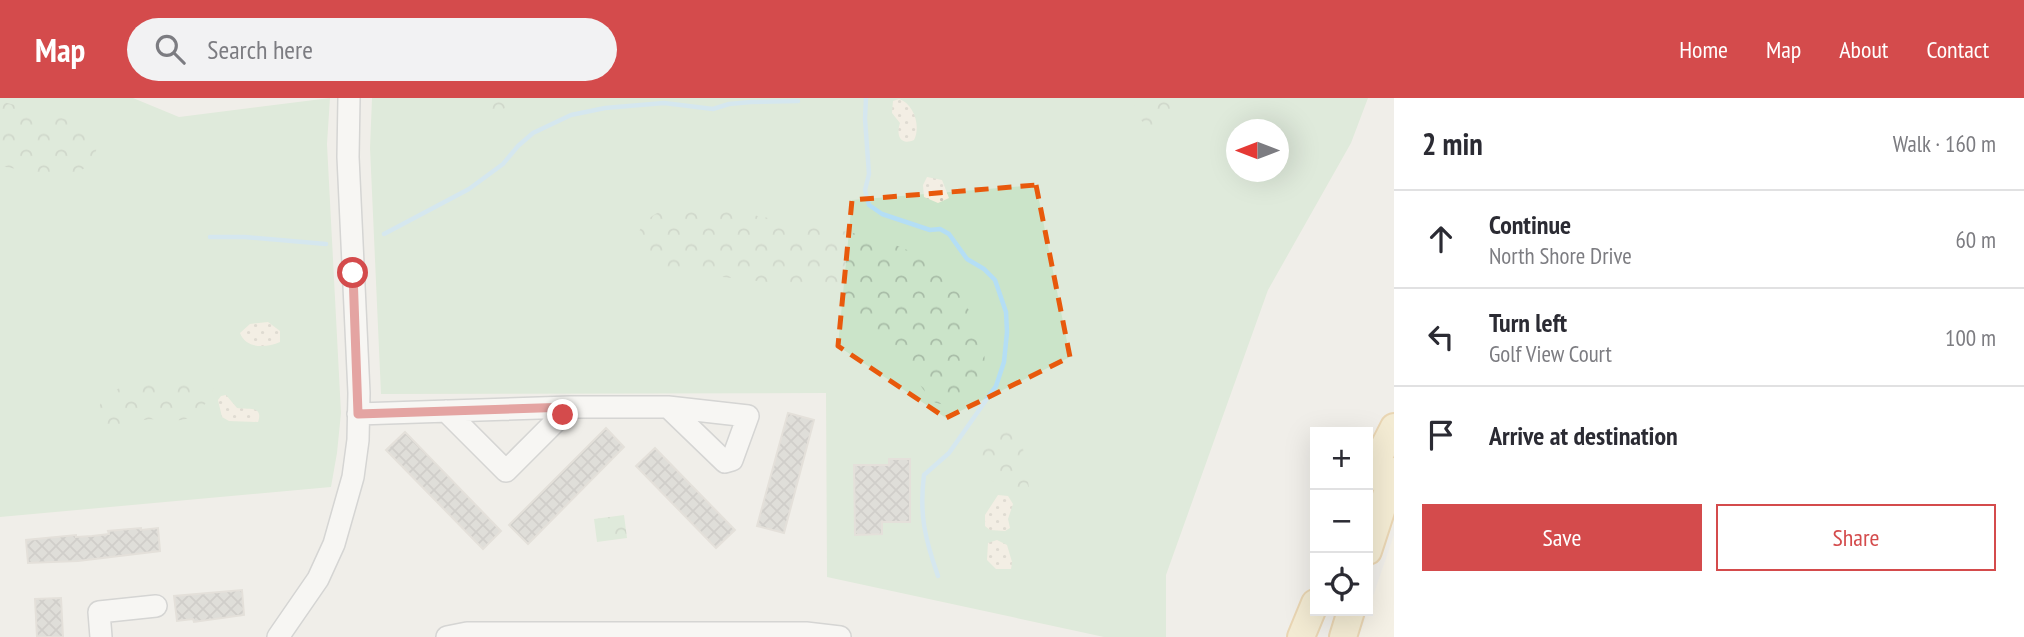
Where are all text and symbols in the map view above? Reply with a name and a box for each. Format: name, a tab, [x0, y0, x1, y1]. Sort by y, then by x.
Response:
search box	[127, 18, 617, 81]
text: Map	[35, 28, 85, 71]
icon: search	[151, 30, 189, 68]
text: Search here	[207, 33, 313, 66]
text: Home	[1679, 34, 1728, 65]
text: Map	[1766, 34, 1801, 65]
text: About	[1839, 34, 1888, 65]
text: Contact	[1926, 34, 1989, 65]
north arrow	[1226, 119, 1289, 182]
text: 2 min	[1422, 124, 1483, 163]
text: Walk · 160 m	[1893, 129, 1996, 158]
text: Continue	[1489, 208, 1571, 241]
icon: ahead	[1422, 220, 1460, 258]
text: 60 m	[1955, 225, 1996, 254]
text: North Shore Drive	[1489, 241, 1632, 270]
route start	[337, 257, 368, 288]
text: Turn left	[1489, 306, 1567, 339]
icon: left	[1422, 318, 1460, 356]
text: 100 m	[1945, 323, 1996, 352]
text: Golf View Court	[1489, 339, 1612, 368]
route end	[547, 399, 578, 430]
icon: arrive	[1422, 416, 1460, 454]
text: Arrive at destination	[1489, 419, 1678, 452]
map controls	[1310, 427, 1373, 616]
button: +	[1310, 427, 1373, 490]
button: −	[1310, 490, 1373, 553]
button: Save	[1422, 504, 1702, 571]
button: Share	[1716, 504, 1996, 571]
button: locate	[1310, 553, 1373, 616]

